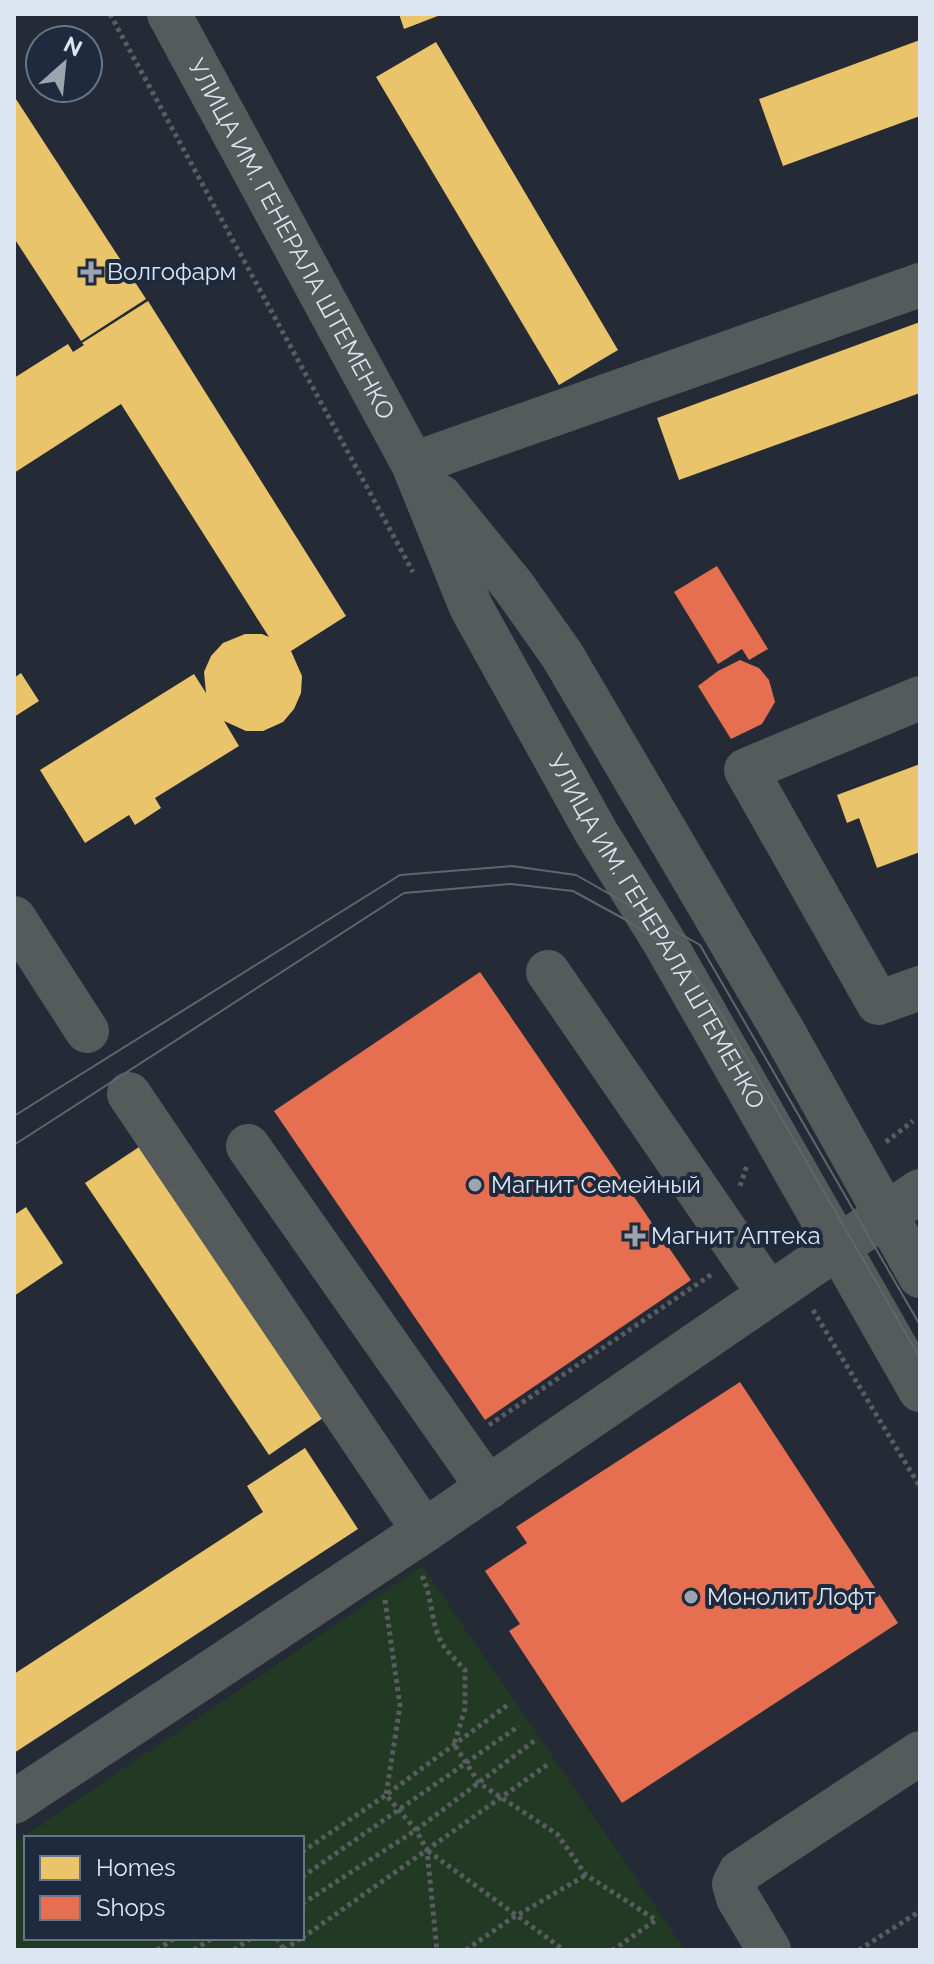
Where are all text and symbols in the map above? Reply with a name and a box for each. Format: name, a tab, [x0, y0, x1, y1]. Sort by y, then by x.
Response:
north arrow	[24, 24, 104, 104]
text: N	[60, 31, 86, 62]
street label: УЛИЦА ИМ. ГЕНЕРАЛА ШТЕМЕНКО	[182, 53, 401, 424]
place label: Волгофарм	[107, 257, 236, 286]
marker: Волгофарм	[82, 263, 100, 281]
street label: УЛИЦА ИМ. ГЕНЕРАЛА ШТЕМЕНКО	[542, 749, 771, 1114]
place label: Магнит Семейный	[491, 1170, 701, 1199]
marker: Магнит Семейный	[466, 1176, 484, 1194]
place label: Магнит Аптека	[651, 1221, 821, 1250]
marker: Магнит Аптека	[626, 1227, 644, 1245]
place label: Монолит Лофт	[707, 1582, 876, 1611]
marker: Монолит Лофт	[682, 1588, 700, 1606]
legend	[24, 1836, 304, 1940]
text: Homes	[96, 1853, 176, 1882]
text: Shops	[96, 1893, 165, 1922]

